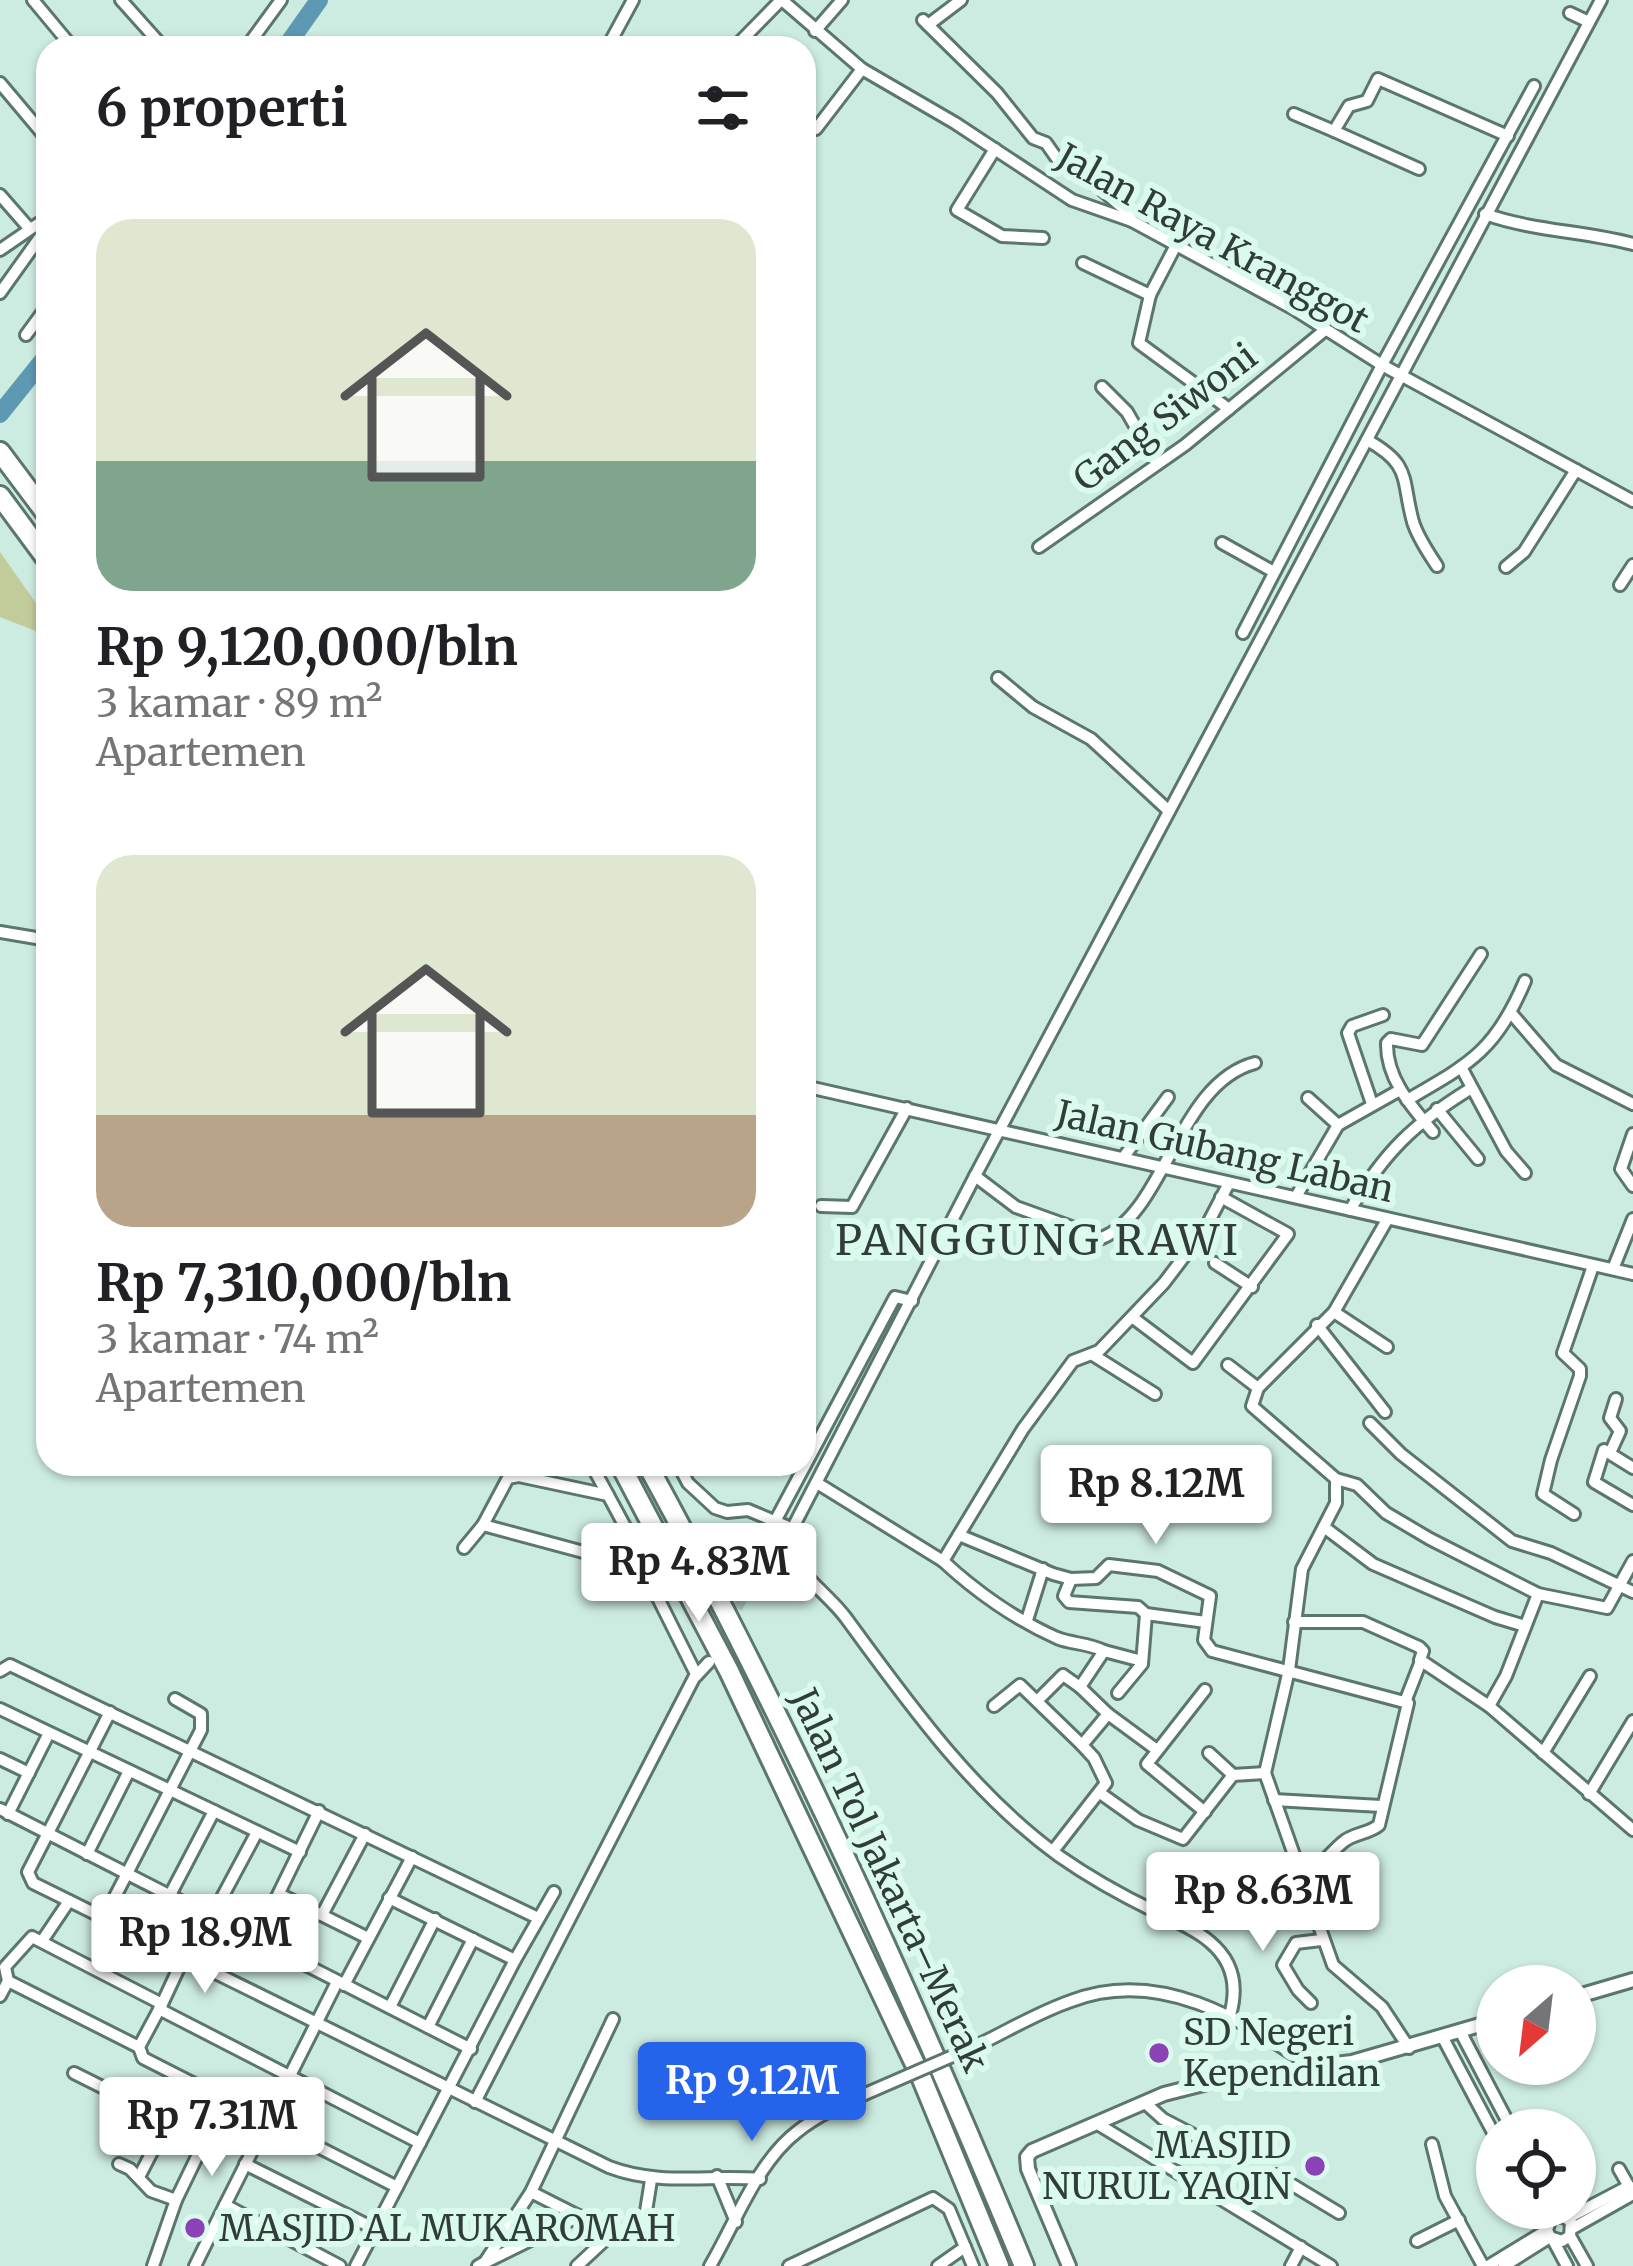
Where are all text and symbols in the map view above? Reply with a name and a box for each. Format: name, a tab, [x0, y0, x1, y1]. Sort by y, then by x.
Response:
icon: filters	[690, 75, 756, 141]
text: 6 properti	[96, 76, 348, 140]
street label: Jalan Raya Kranggot	[1048, 133, 1377, 343]
icon: home	[318, 297, 534, 513]
street label: Gang Siwoni	[1065, 334, 1266, 501]
text: Rp 9,120,000/bln	[96, 615, 518, 679]
text: 3 kamar · 89 m²	[96, 679, 382, 728]
text: Apartemen	[96, 728, 306, 777]
icon: home	[318, 933, 534, 1149]
street label: Jalan Gubang Laban	[1051, 1091, 1398, 1212]
district label: PANGGUNG RAWI	[835, 1214, 1241, 1266]
text: Rp 7,310,000/bln	[96, 1251, 511, 1315]
text: 3 kamar · 74 m²	[96, 1315, 379, 1364]
text: Apartemen	[96, 1364, 306, 1413]
pin: Rp 8.12M	[1032, 1445, 1280, 1547]
text: Rp 8.12M	[1068, 1459, 1244, 1508]
pin: Rp 4.83M	[575, 1523, 823, 1625]
text: Rp 4.83M	[608, 1537, 790, 1586]
street label: Jalan Tol Jakarta–Merak	[780, 1681, 998, 2079]
pin: Rp 8.63M	[1139, 1852, 1387, 1954]
text: Rp 8.63M	[1173, 1866, 1353, 1915]
pin: Rp 18.9M	[81, 1894, 329, 1996]
text: Rp 18.9M	[118, 1908, 292, 1957]
north arrow	[1476, 1965, 1596, 2085]
map controls	[1476, 1965, 1596, 2229]
place label: SD Negeri Kependilan	[1183, 2010, 1380, 2096]
marker: SD Negeri Kependilan	[1146, 2040, 1172, 2066]
pin: Rp 9.12M	[628, 2042, 876, 2144]
text: Rp 9.12M	[665, 2056, 839, 2105]
pin: Rp 7.31M	[88, 2077, 336, 2179]
text: Rp 7.31M	[127, 2091, 297, 2140]
button: locate	[1476, 2109, 1596, 2229]
place label: MASJID NURUL YAQIN	[1042, 2123, 1291, 2209]
marker: MASJID NURUL YAQIN	[1302, 2153, 1328, 2179]
place label: MASJID AL MUKAROMAH	[219, 2206, 675, 2251]
marker: MASJID AL MUKAROMAH	[182, 2215, 208, 2241]

